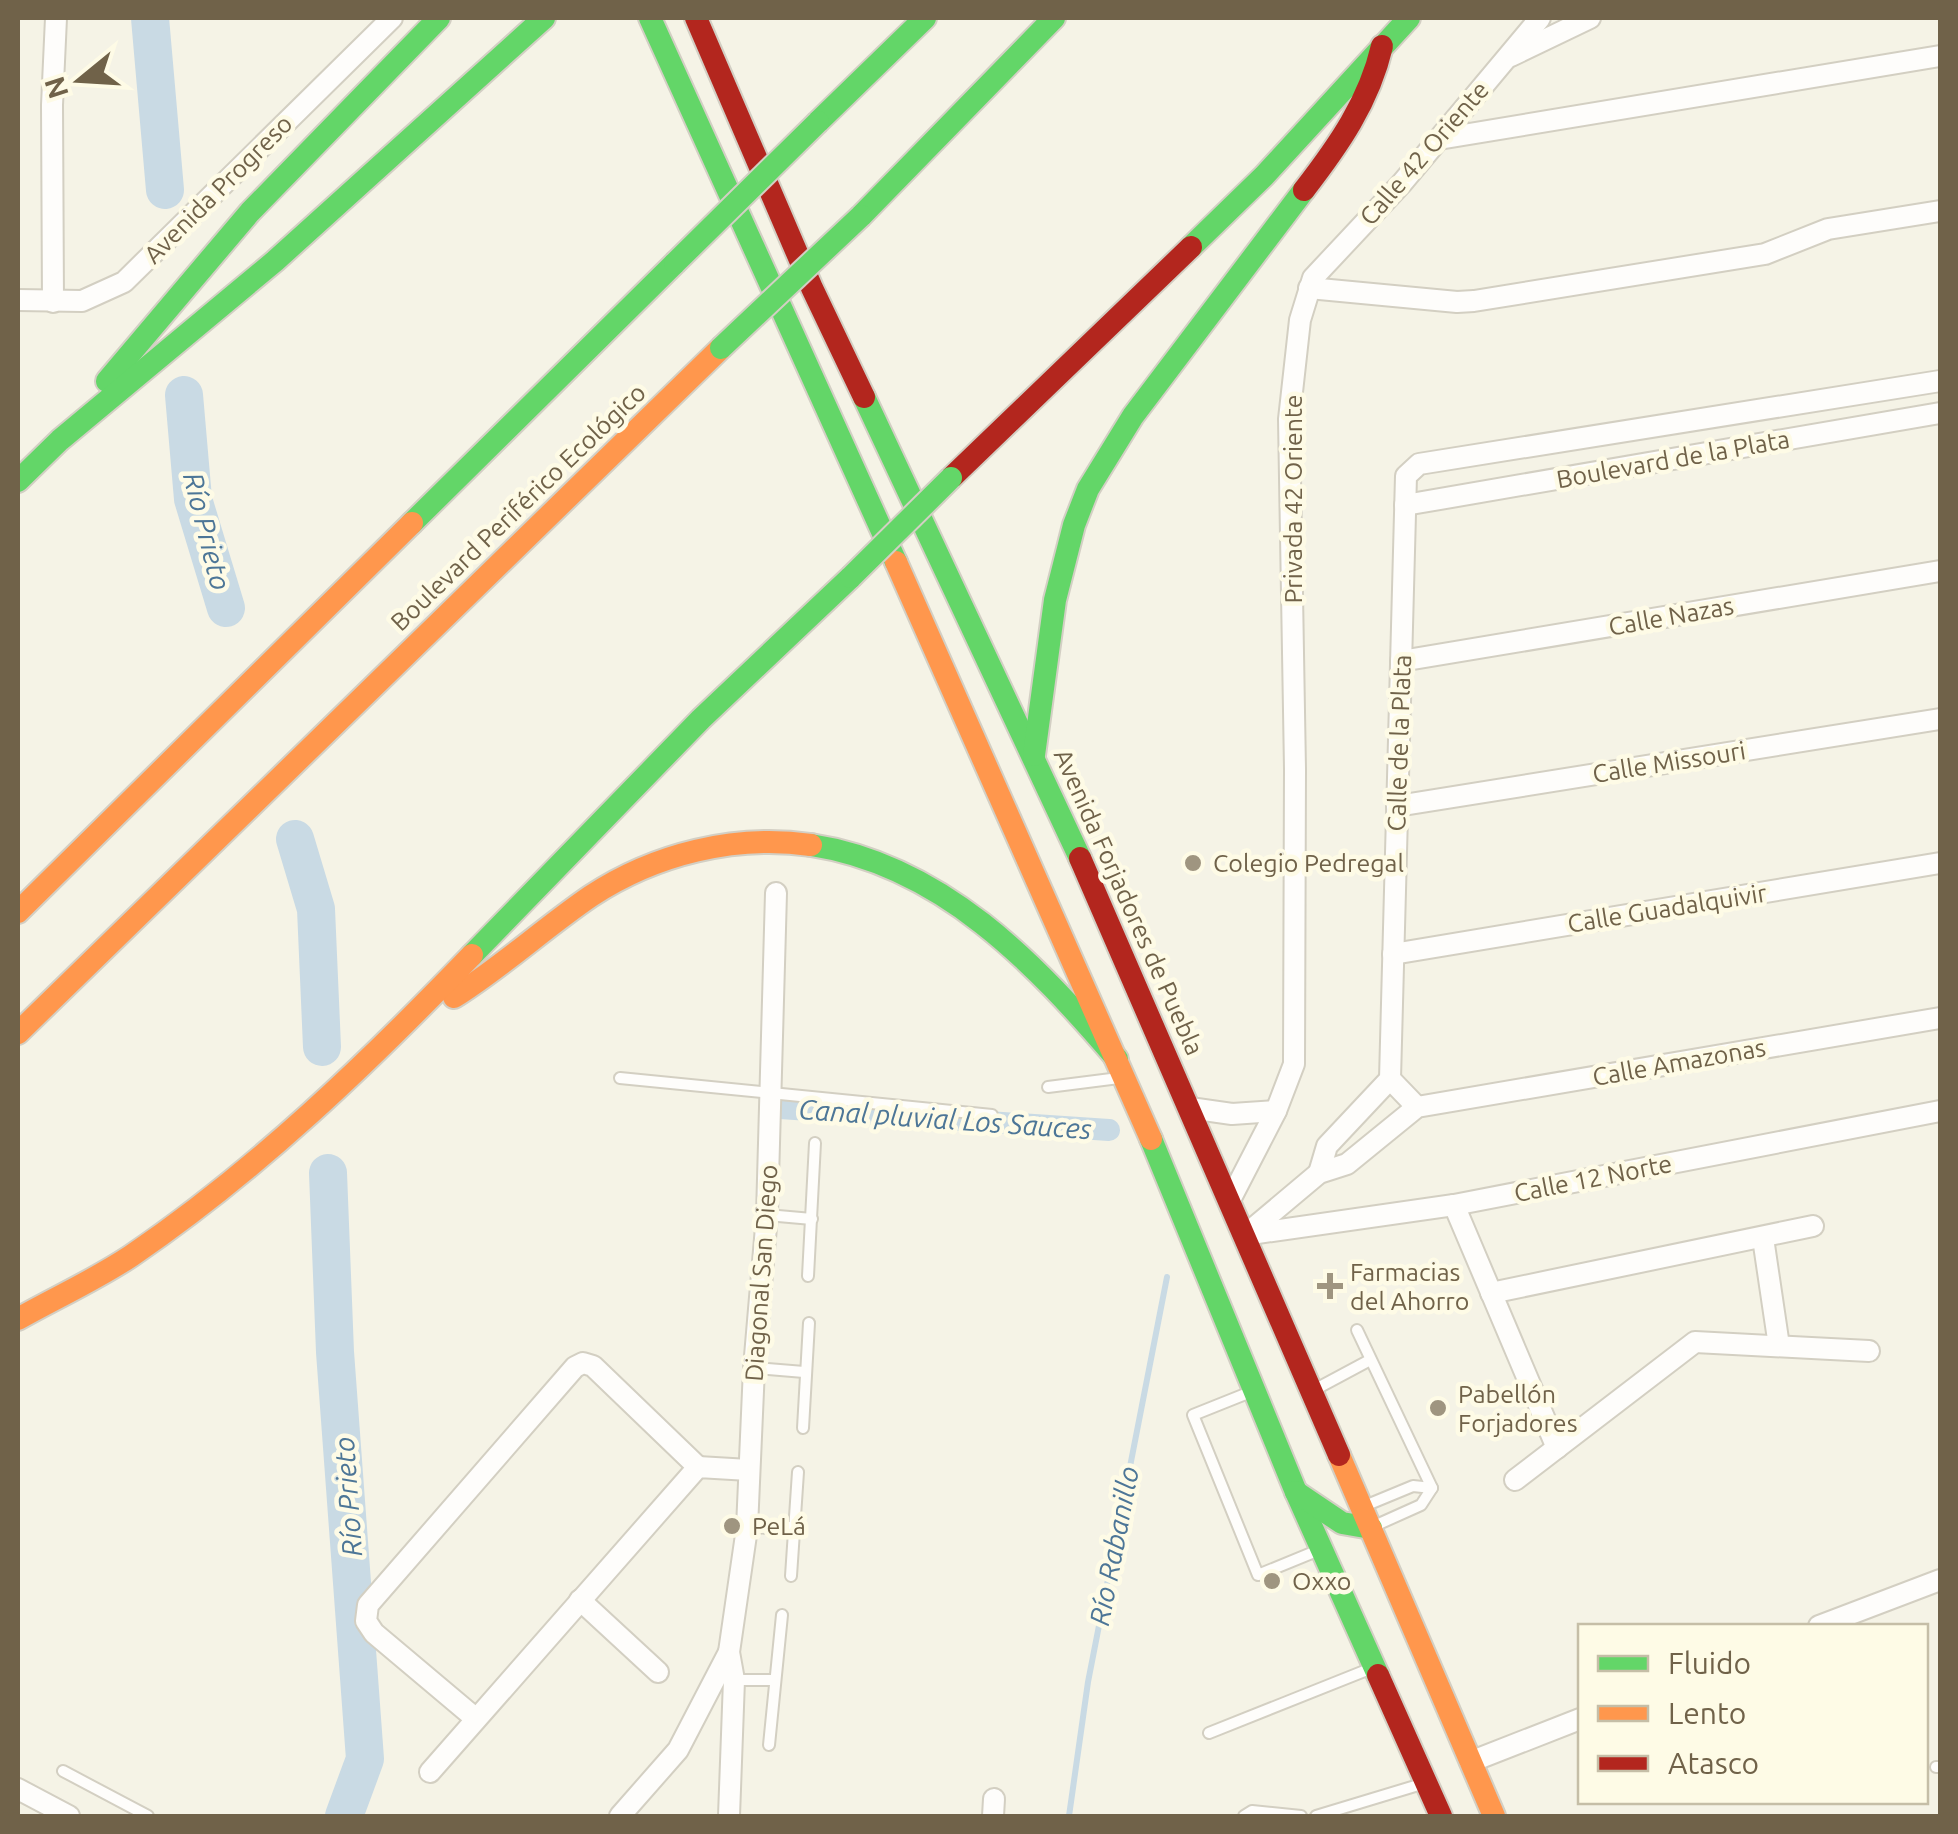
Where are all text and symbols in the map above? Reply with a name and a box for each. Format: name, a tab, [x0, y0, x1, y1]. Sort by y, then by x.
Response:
north arrow	[30, 30, 130, 130]
text: N	[38, 73, 74, 103]
street label: Calle 42 Oriente	[1354, 75, 1494, 231]
street label: Avenida Progreso	[138, 109, 298, 269]
street label: Boulevard Periférico Ecológico	[385, 378, 651, 636]
street label: Privada 42 Oriente	[1279, 394, 1307, 604]
street label: Boulevard de la Plata	[1554, 425, 1792, 493]
water label: Río Prieto	[178, 469, 237, 593]
street label: Calle Nazas	[1606, 591, 1736, 641]
street label: Calle de la Plata	[1382, 654, 1416, 832]
street label: Calle Missouri	[1590, 736, 1748, 788]
street label: Avenida Forjadores de Puebla	[1049, 745, 1209, 1059]
place label: Colegio Pedregal	[1213, 849, 1404, 877]
marker: Colegio Pedregal	[1182, 852, 1204, 874]
street label: Calle Guadalquivir	[1565, 878, 1769, 938]
street label: Calle Amazonas	[1590, 1033, 1768, 1091]
water label: Canal pluvial Los Sauces	[797, 1093, 1093, 1144]
street label: Calle 12 Norte	[1512, 1149, 1674, 1207]
street label: Diagonal San Diego	[739, 1164, 783, 1382]
place label: Farmacias del Ahorro	[1350, 1258, 1469, 1315]
marker: Farmacias del Ahorro	[1319, 1275, 1341, 1297]
place label: Pabellón Forjadores	[1458, 1380, 1578, 1437]
marker: Pabellón Forjadores	[1427, 1397, 1449, 1419]
water label: Río Prieto	[328, 1436, 367, 1558]
water label: Río Rabanillo	[1083, 1464, 1144, 1628]
place label: PeLá	[752, 1512, 806, 1540]
marker: PeLá	[721, 1515, 743, 1537]
place label: Oxxo	[1292, 1567, 1351, 1595]
marker: Oxxo	[1261, 1570, 1283, 1592]
legend	[1578, 1624, 1928, 1804]
text: Fluido	[1668, 1646, 1751, 1680]
text: Lento	[1668, 1696, 1746, 1730]
text: Atasco	[1668, 1746, 1759, 1780]

